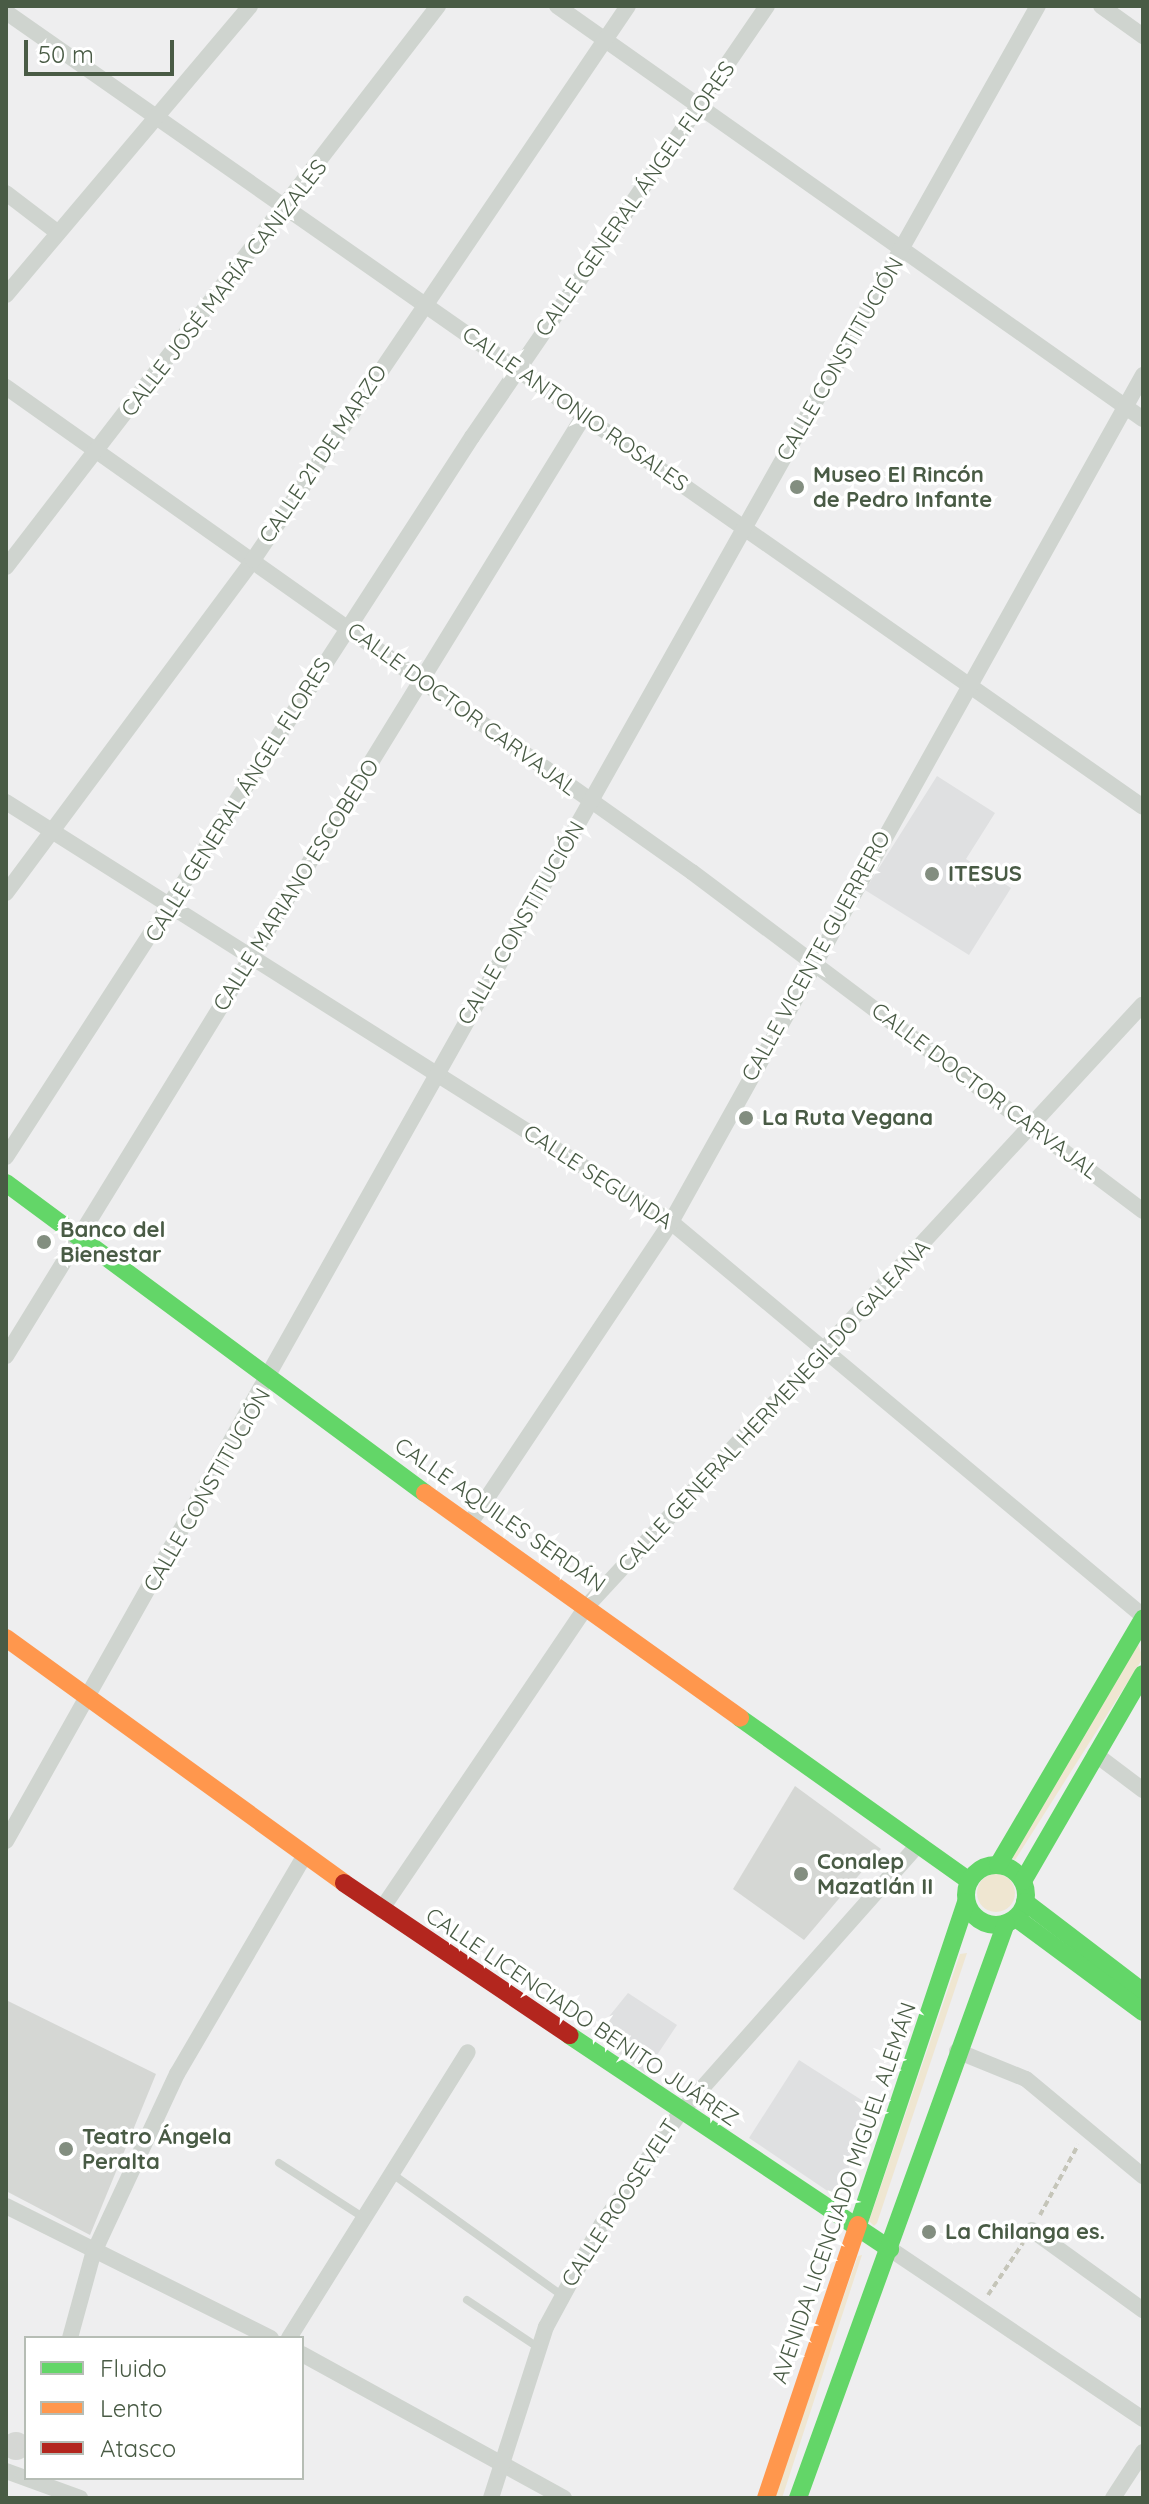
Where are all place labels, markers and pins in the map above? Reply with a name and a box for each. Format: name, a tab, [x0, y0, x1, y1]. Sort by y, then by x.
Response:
place label: Museo El Rincón de Pedro Infante	[813, 461, 992, 512]
marker: Museo El Rincón de Pedro Infante	[788, 478, 806, 496]
place label: ITESUS	[948, 861, 1022, 887]
marker: ITESUS	[923, 865, 941, 883]
place label: La Ruta Vegana	[762, 1105, 933, 1131]
marker: La Ruta Vegana	[737, 1109, 755, 1127]
place label: Banco del Bienestar	[60, 1216, 165, 1268]
marker: Banco del Bienestar	[35, 1233, 53, 1251]
place label: Conalep Mazatlán II	[817, 1848, 933, 1900]
marker: Conalep Mazatlán II	[792, 1865, 810, 1883]
place label: Teatro Ángela Peralta	[82, 2123, 231, 2174]
marker: Teatro Ángela Peralta	[57, 2140, 75, 2158]
place label: La Chilanga es.	[945, 2219, 1105, 2245]
marker: La Chilanga es.	[920, 2223, 938, 2241]

